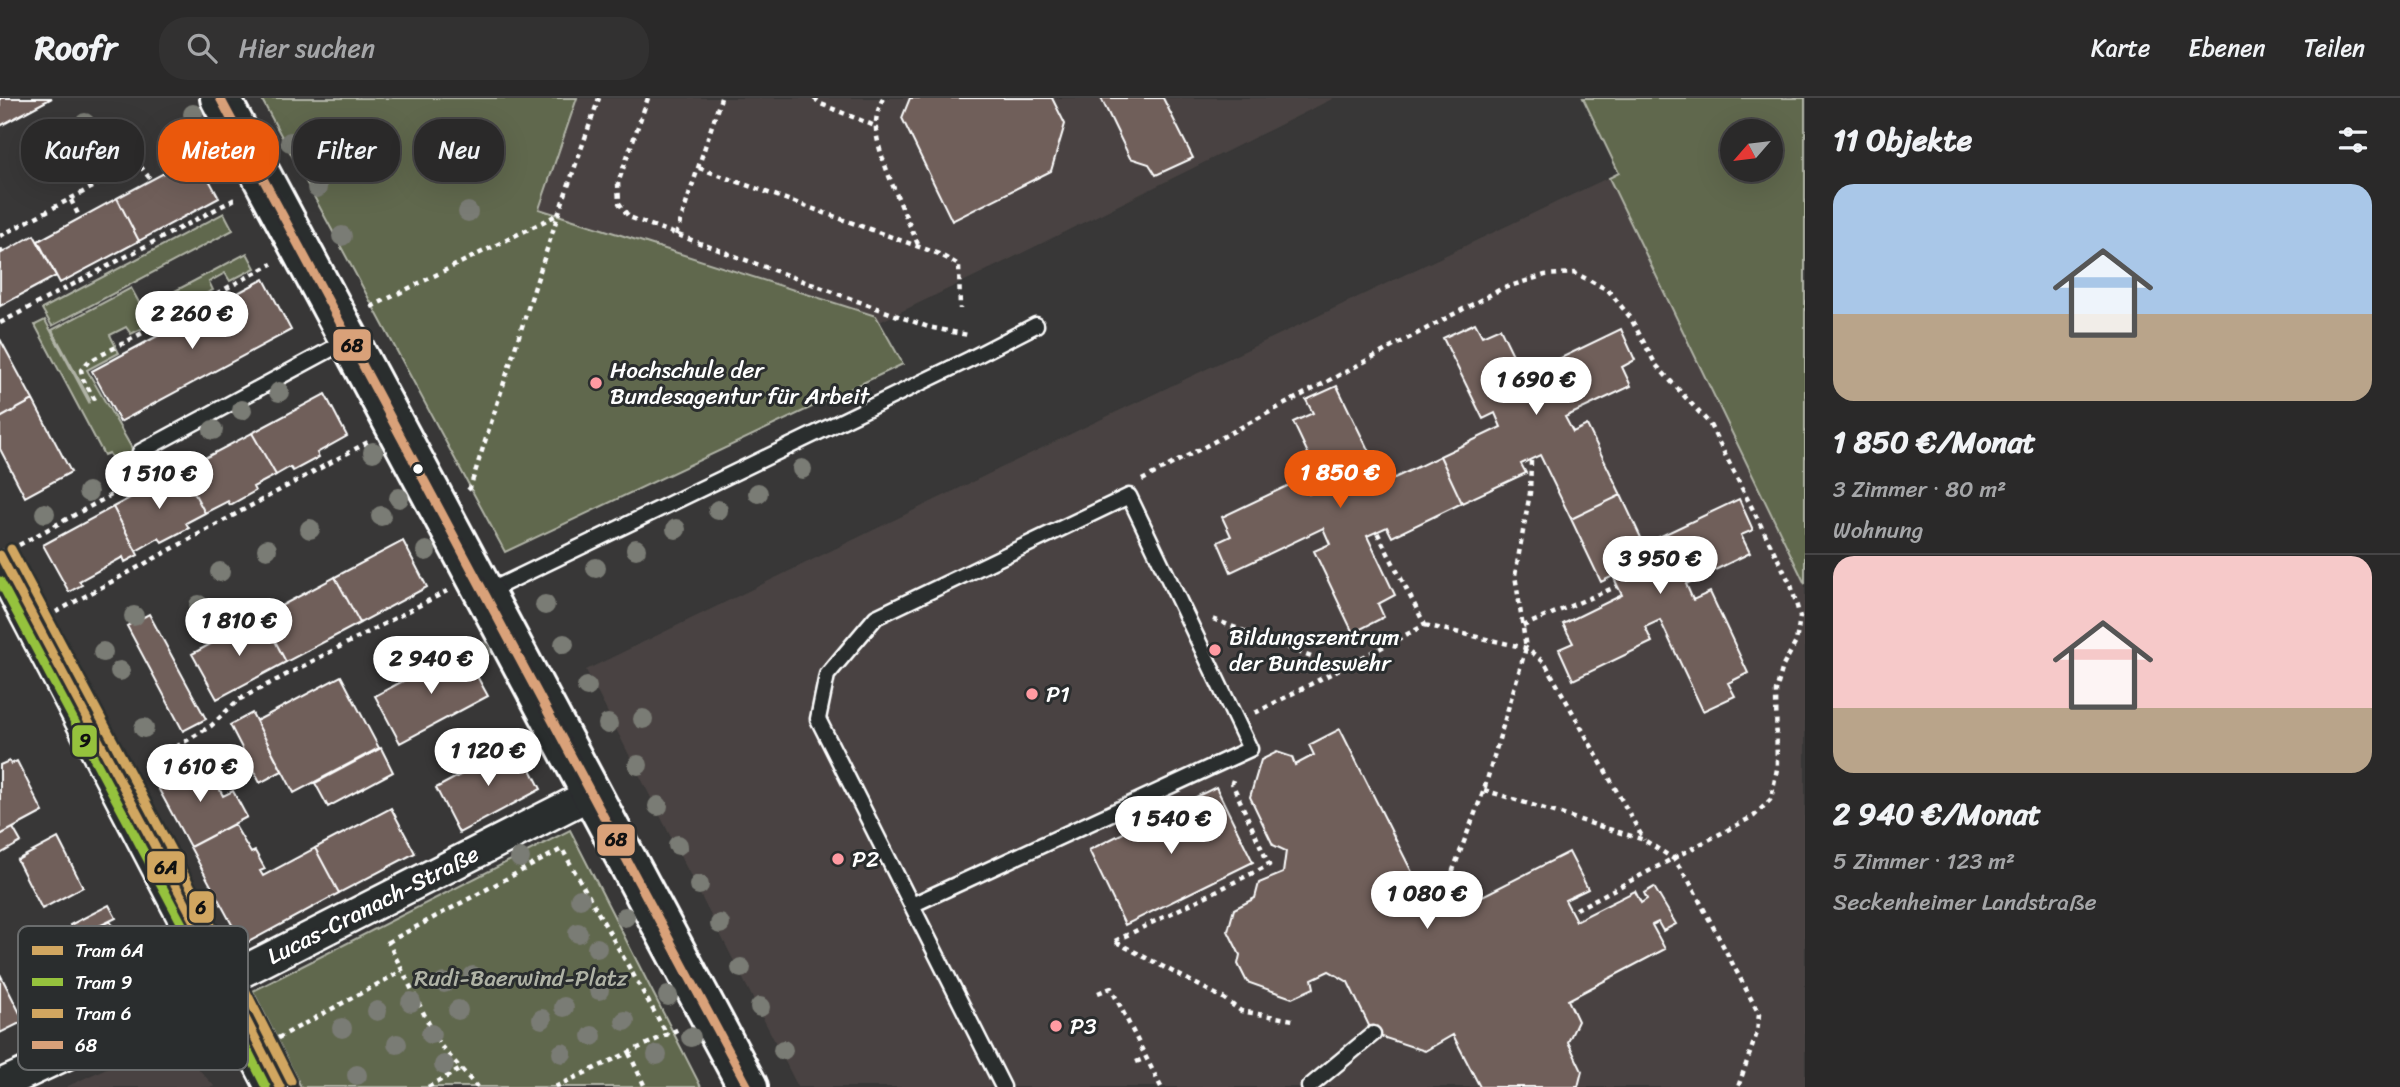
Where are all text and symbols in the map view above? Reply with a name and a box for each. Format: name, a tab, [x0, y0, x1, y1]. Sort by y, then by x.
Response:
search box	[159, 17, 649, 80]
text: Roofr	[35, 19, 117, 77]
text: Hier suchen	[239, 25, 375, 71]
text: Karte	[2091, 27, 2150, 69]
text: Ebenen	[2188, 27, 2266, 69]
text: Teilen	[2304, 27, 2365, 69]
icon: search	[183, 29, 221, 67]
text: 11 Objekte	[1833, 113, 1972, 167]
chip: Kaufen	[21, 119, 144, 182]
chip: Mieten	[158, 119, 279, 182]
chip: Filter	[293, 119, 400, 182]
chip: Neu	[414, 119, 504, 182]
north arrow	[1720, 119, 1783, 182]
map controls	[1720, 119, 1783, 182]
icon: filters	[2334, 121, 2372, 159]
icon: home	[2040, 230, 2166, 356]
pin: 2 260 €	[127, 292, 257, 351]
text: 2 260 €	[151, 293, 233, 334]
line badge: 68	[332, 328, 372, 362]
text: 68	[340, 329, 364, 362]
place label: Hochschule der Bundesagentur für Arbeit	[610, 350, 871, 417]
pin: 1 690 €	[1471, 358, 1601, 417]
text: 1 690 €	[1497, 359, 1575, 400]
marker: Hochschule der Bundesagentur für Arbeit	[588, 375, 604, 391]
text: 1 850 €/Monat	[1833, 415, 2036, 469]
pin: 1 850 €	[1275, 450, 1405, 510]
pin: 1 510 €	[94, 452, 224, 511]
text: 1 850 €	[1300, 452, 1380, 493]
text: 1 510 €	[121, 453, 197, 494]
unlabelled marker	[411, 462, 425, 476]
text: 3 Zimmer · 80 m²	[1833, 469, 2006, 510]
text: Wohnung	[1833, 510, 1923, 551]
pin: 3 950 €	[1595, 536, 1725, 596]
text: 3 950 €	[1619, 538, 1701, 579]
pin: 1 810 €	[174, 598, 304, 658]
text: 1 810 €	[201, 600, 277, 641]
icon: home	[2040, 602, 2166, 728]
place label: Bildungszentrum der Bundeswehr	[1229, 617, 1400, 684]
pin: 2 940 €	[366, 636, 496, 696]
text: 2 940 €	[389, 638, 473, 679]
marker: Bildungszentrum der Bundeswehr	[1207, 642, 1223, 658]
place label: P1	[1046, 674, 1070, 715]
marker: P1	[1024, 686, 1040, 702]
line badge: 9	[71, 724, 98, 758]
text: 9	[79, 724, 91, 757]
pin: 1 120 €	[423, 728, 553, 788]
text: 1 120 €	[451, 730, 525, 771]
pin: 1 610 €	[135, 744, 265, 804]
text: 1 610 €	[163, 746, 237, 787]
text: 2 940 €/Monat	[1833, 787, 2041, 841]
pin: 1 540 €	[1106, 796, 1236, 856]
text: 1 540 €	[1131, 798, 1211, 839]
line badge: 68	[596, 823, 636, 857]
text: 68	[604, 823, 628, 856]
street label: Lucas-Cranach-Straße	[260, 834, 487, 976]
place label: P2	[852, 839, 879, 880]
text: 5 Zimmer · 123 m²	[1833, 841, 2015, 882]
line badge: 6A	[146, 850, 186, 884]
text: 6A	[153, 851, 178, 884]
marker: P2	[830, 851, 846, 867]
pin: 1 080 €	[1362, 872, 1492, 931]
text: 1 080 €	[1387, 873, 1467, 914]
text: Seckenheimer Landstraße	[1833, 882, 2097, 923]
line badge: 6	[188, 890, 215, 924]
text: 6	[195, 891, 207, 924]
legend	[18, 926, 248, 1070]
text: Tram 6A	[75, 934, 144, 967]
park label: Rudi-Baerwind-Platz	[414, 958, 629, 999]
text: Tram 9	[75, 966, 132, 999]
text: Tram 6	[75, 997, 132, 1030]
place label: P3	[1070, 1006, 1097, 1047]
marker: P3	[1048, 1018, 1064, 1034]
text: 68	[75, 1029, 98, 1062]

